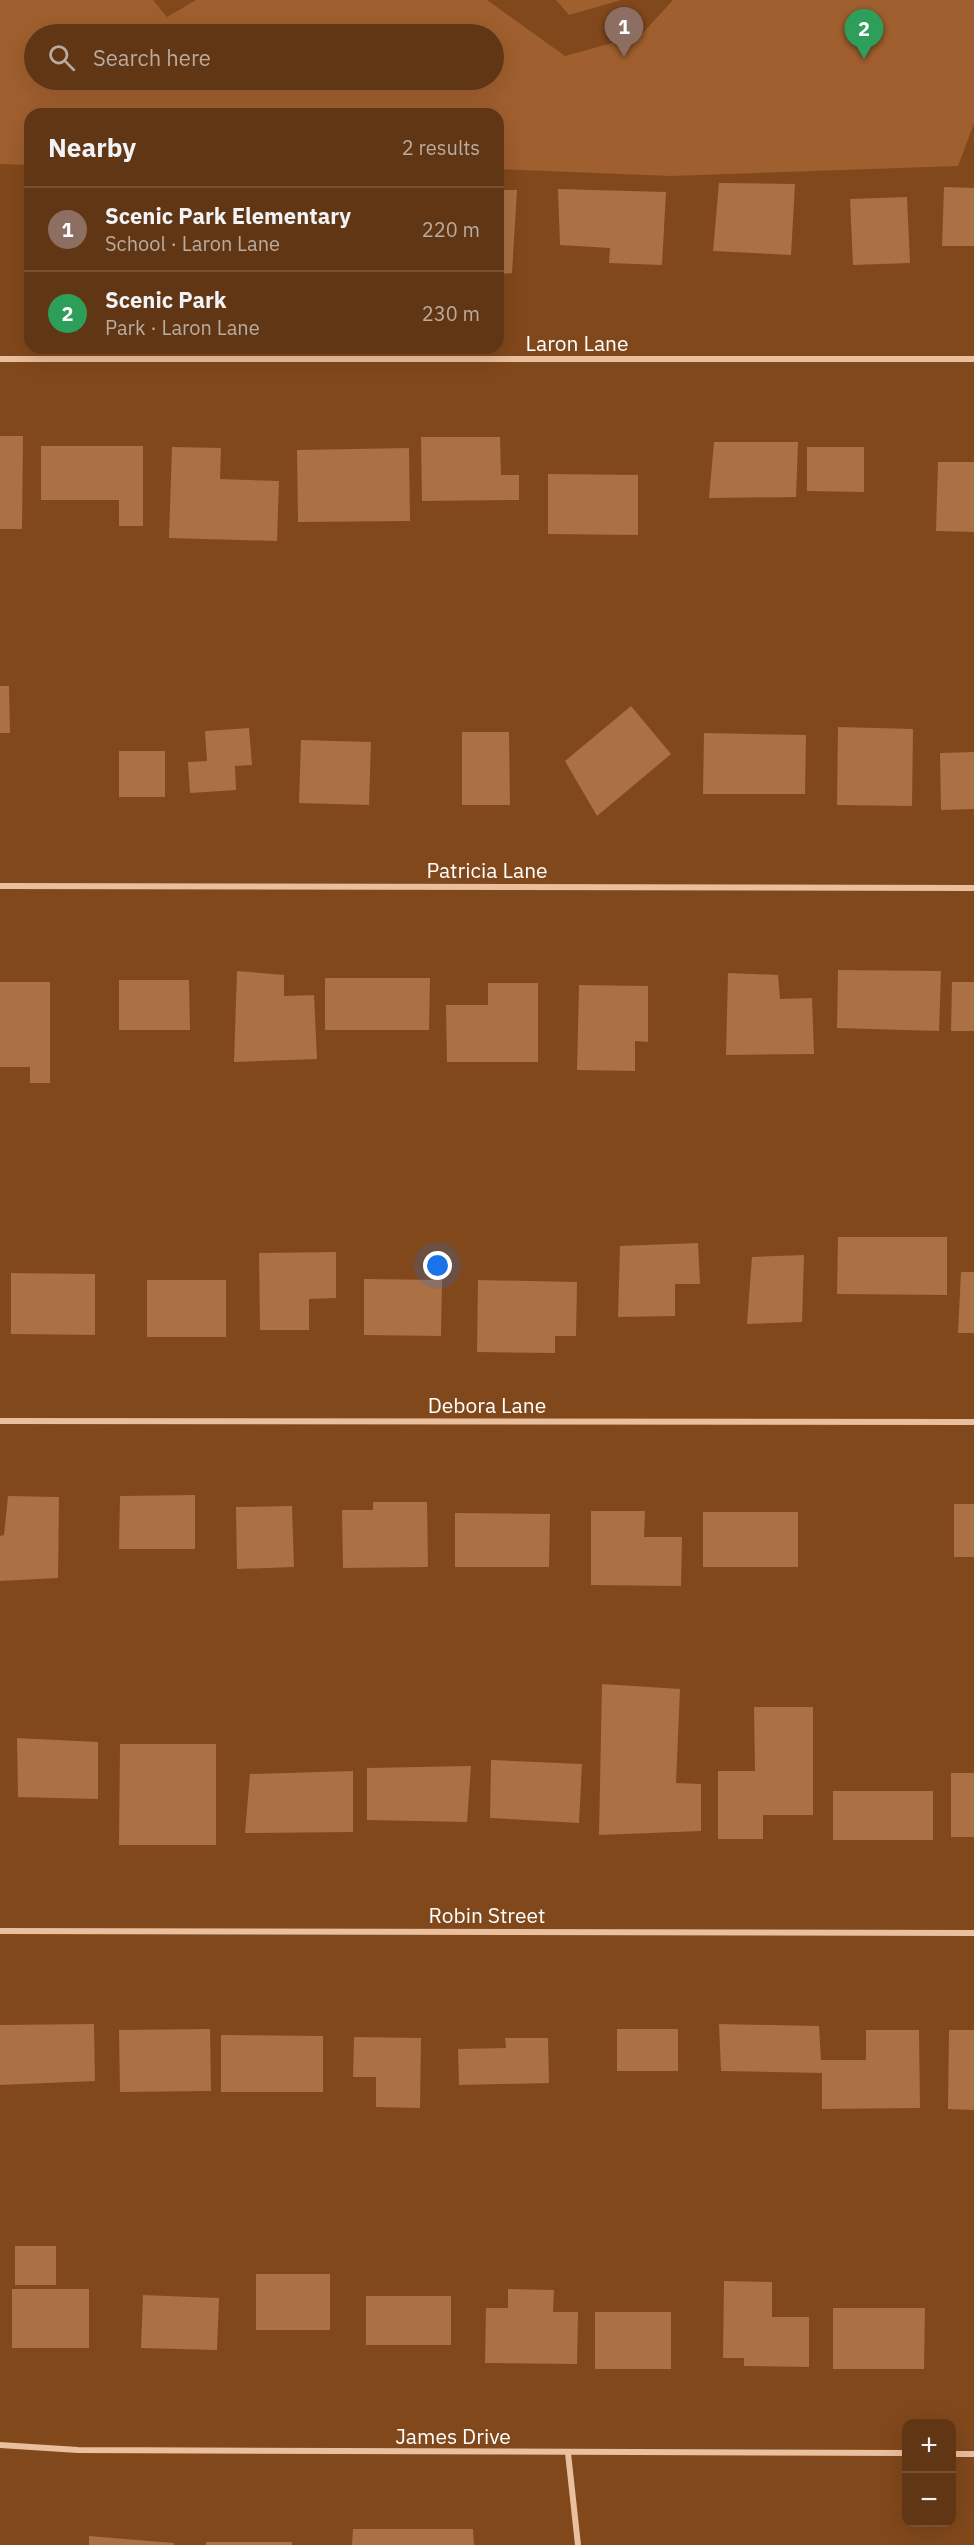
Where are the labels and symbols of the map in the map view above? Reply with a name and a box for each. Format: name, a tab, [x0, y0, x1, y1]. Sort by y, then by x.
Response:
pin: 1	[604, 8, 644, 57]
pin: 2	[844, 10, 884, 59]
street label: Laron Lane	[525, 329, 629, 357]
street label: Patricia Lane	[426, 856, 548, 884]
your location	[423, 1251, 452, 1280]
street label: Debora Lane	[428, 1391, 546, 1419]
street label: Robin Street	[429, 1901, 545, 1929]
street label: James Drive	[395, 2422, 511, 2450]

